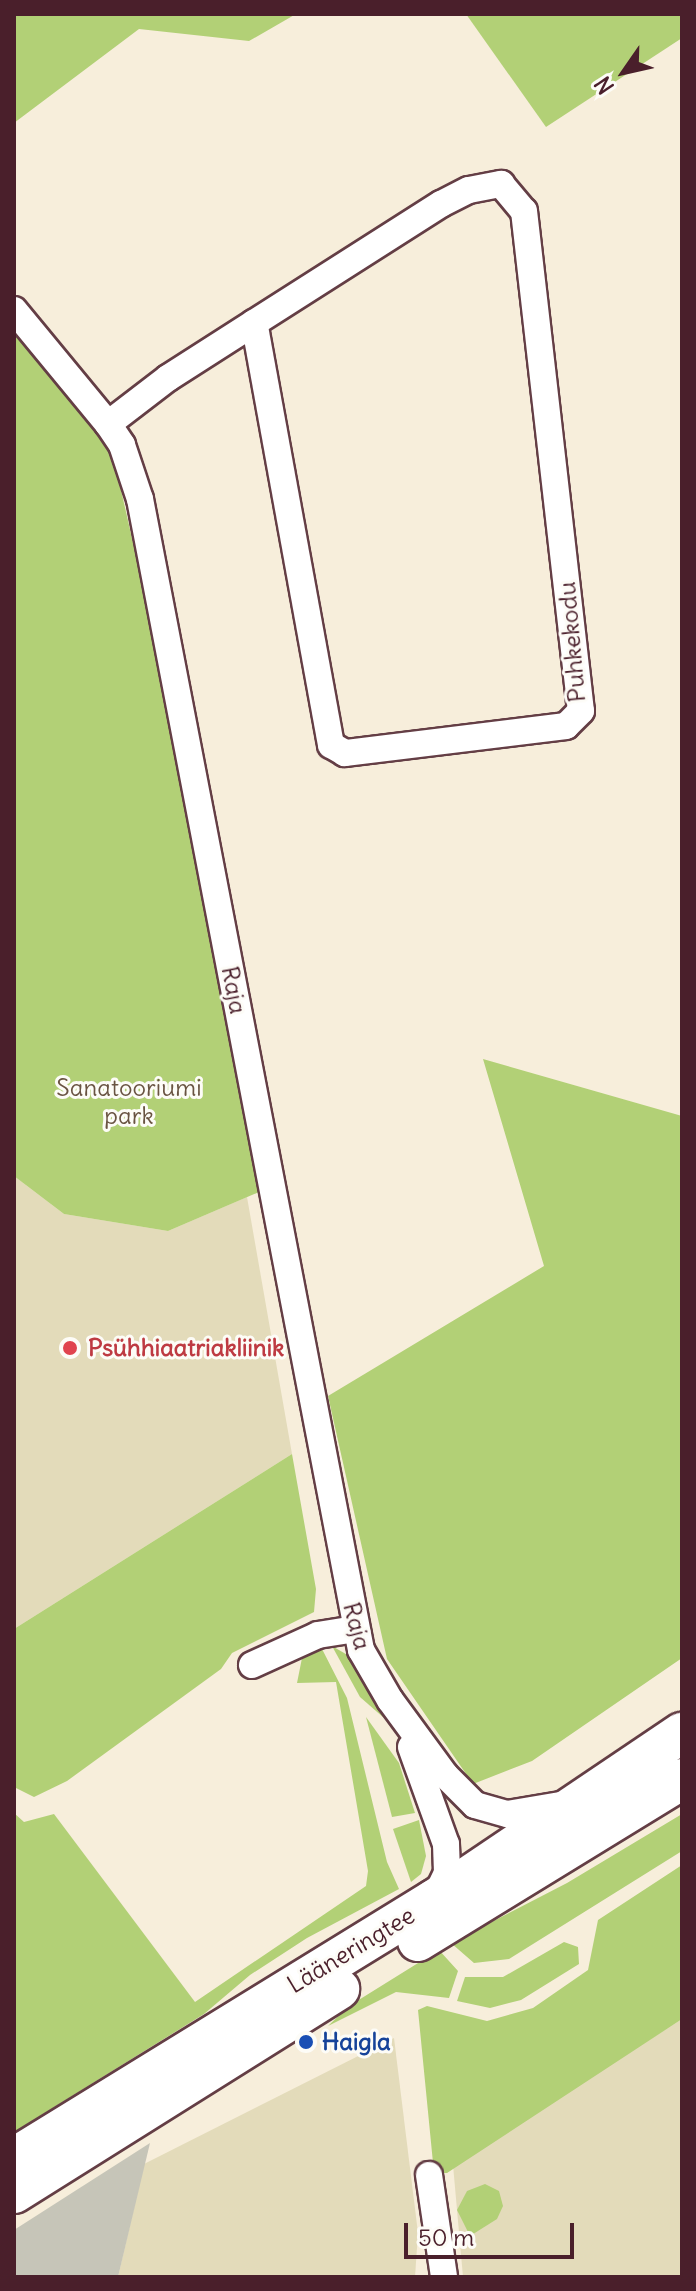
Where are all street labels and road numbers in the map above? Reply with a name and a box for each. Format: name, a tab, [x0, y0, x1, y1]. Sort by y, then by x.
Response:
street label: Puhkekodu	[552, 580, 592, 704]
street label: Raja	[215, 964, 253, 1016]
street label: Raja	[337, 1599, 377, 1653]
street label: Lääneringtee	[282, 1901, 420, 1999]

